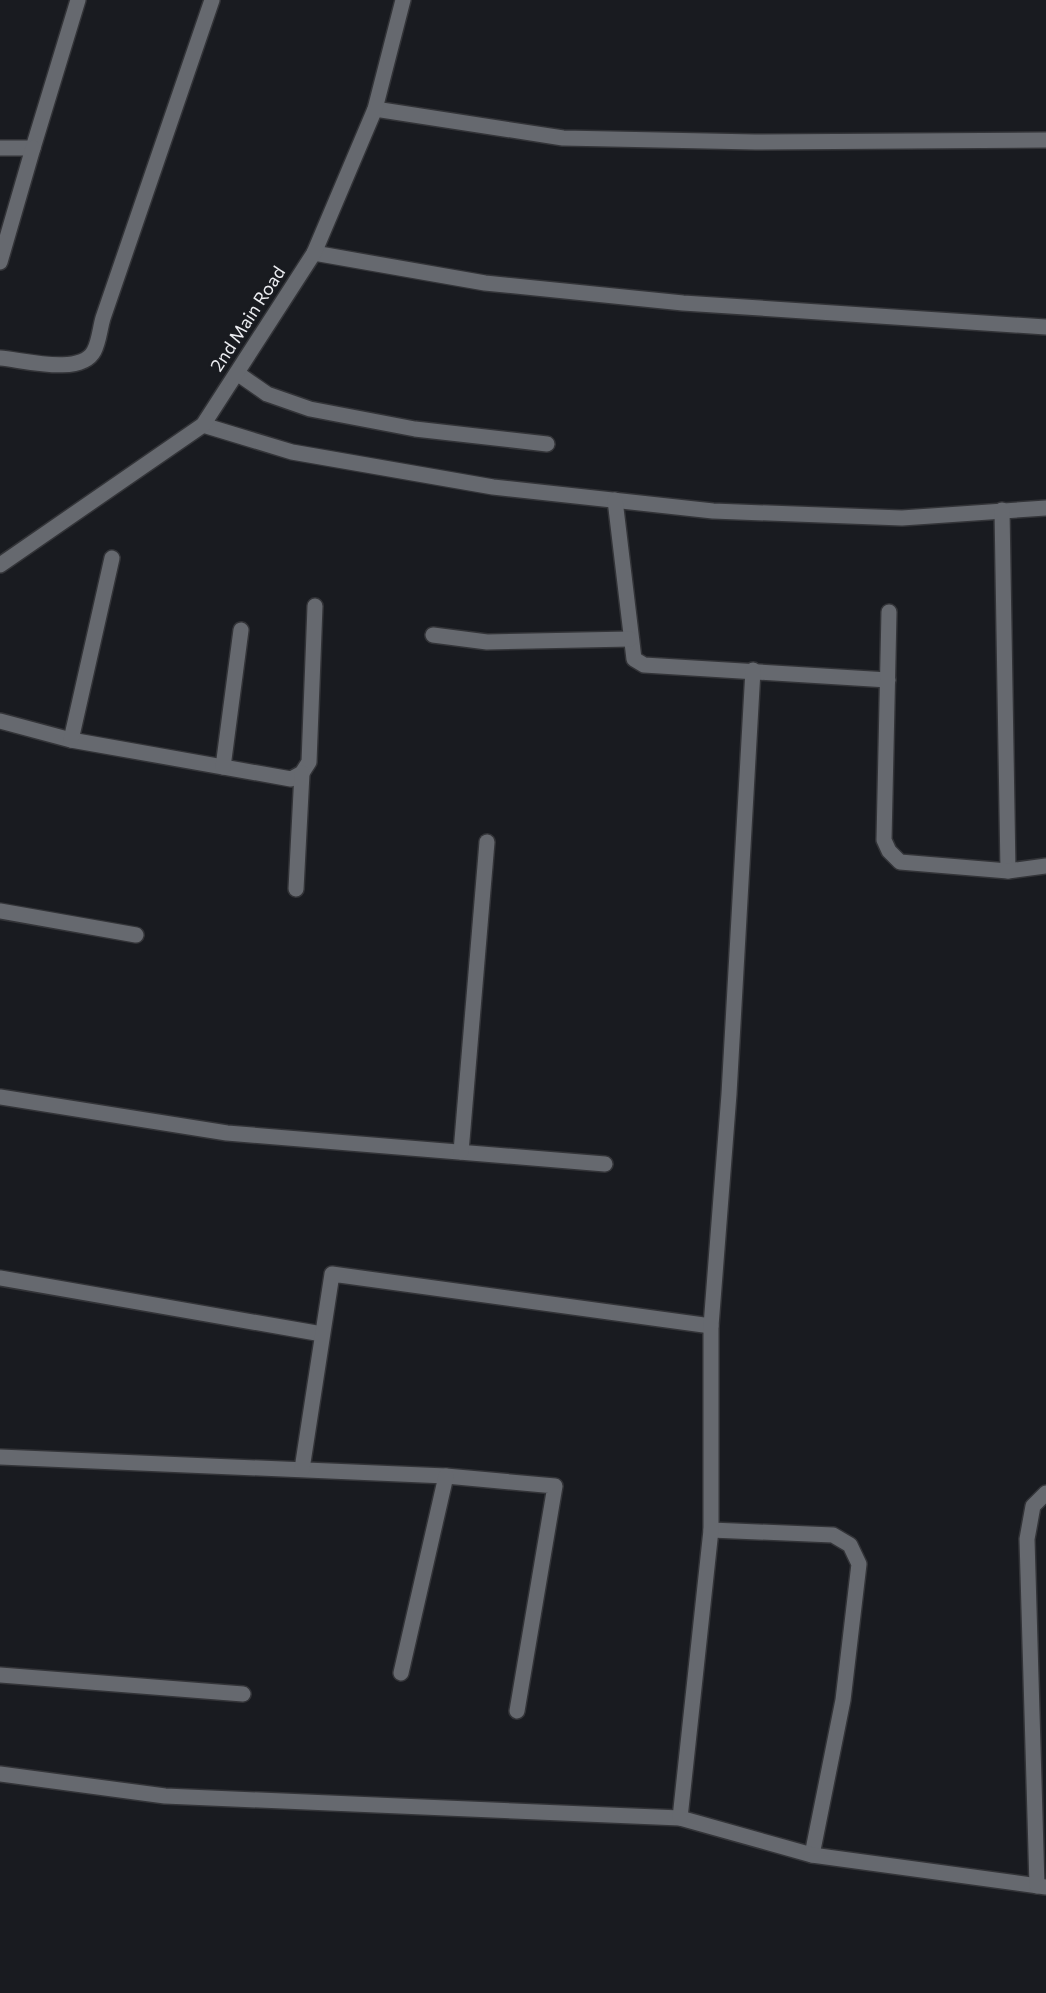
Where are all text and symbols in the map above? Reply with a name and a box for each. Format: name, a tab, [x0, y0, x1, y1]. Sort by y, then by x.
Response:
street label: 2nd Main Road	[205, 262, 289, 375]

